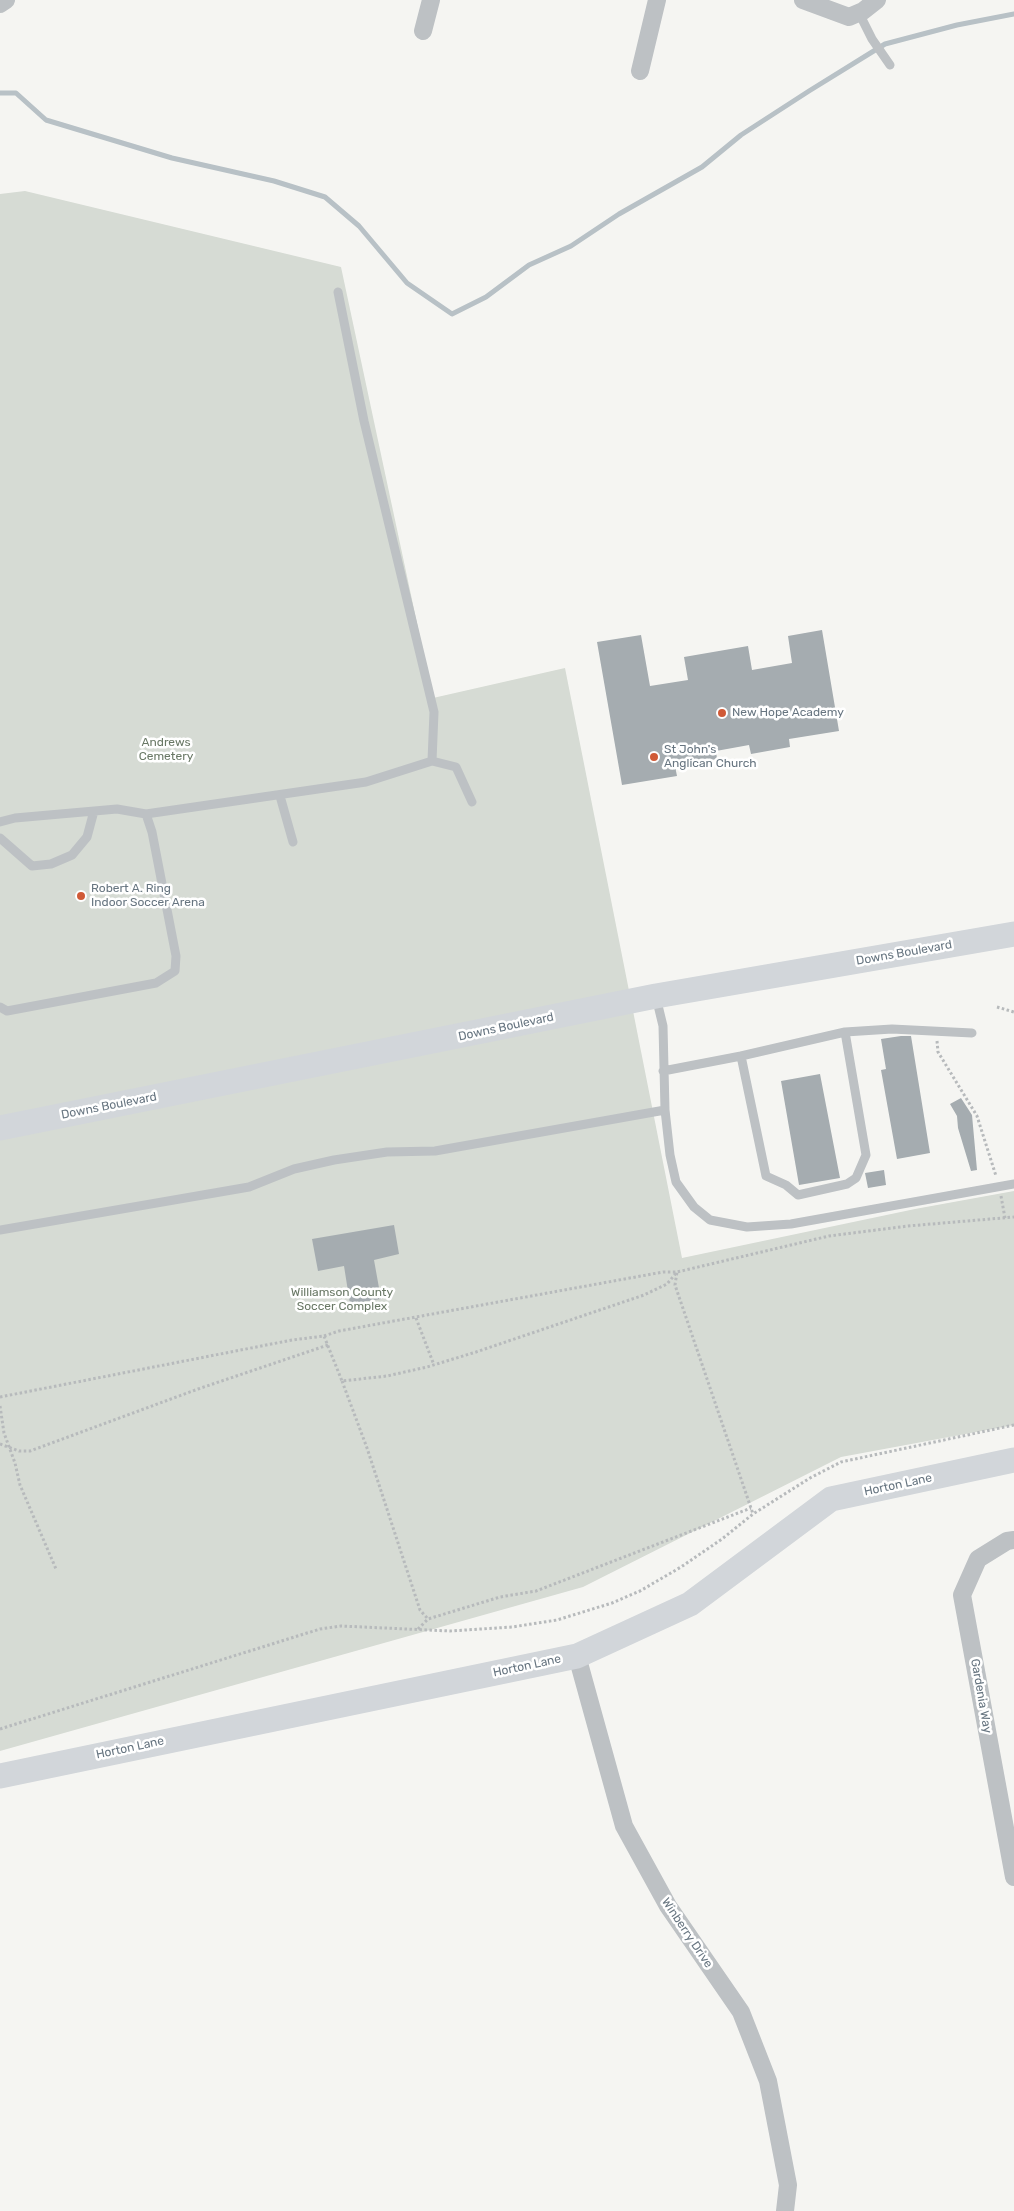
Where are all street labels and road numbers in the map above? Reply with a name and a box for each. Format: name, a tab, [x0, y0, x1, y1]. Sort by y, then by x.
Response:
street label: Downs Boulevard	[855, 937, 953, 969]
street label: Downs Boulevard	[457, 1010, 555, 1044]
street label: Downs Boulevard	[60, 1090, 158, 1122]
street label: Horton Lane	[863, 1471, 933, 1499]
street label: Horton Lane	[492, 1652, 562, 1680]
street label: Gardenia Way	[967, 1658, 995, 1734]
street label: Horton Lane	[95, 1734, 165, 1762]
street label: Winberry Drive	[658, 1895, 716, 1971]

